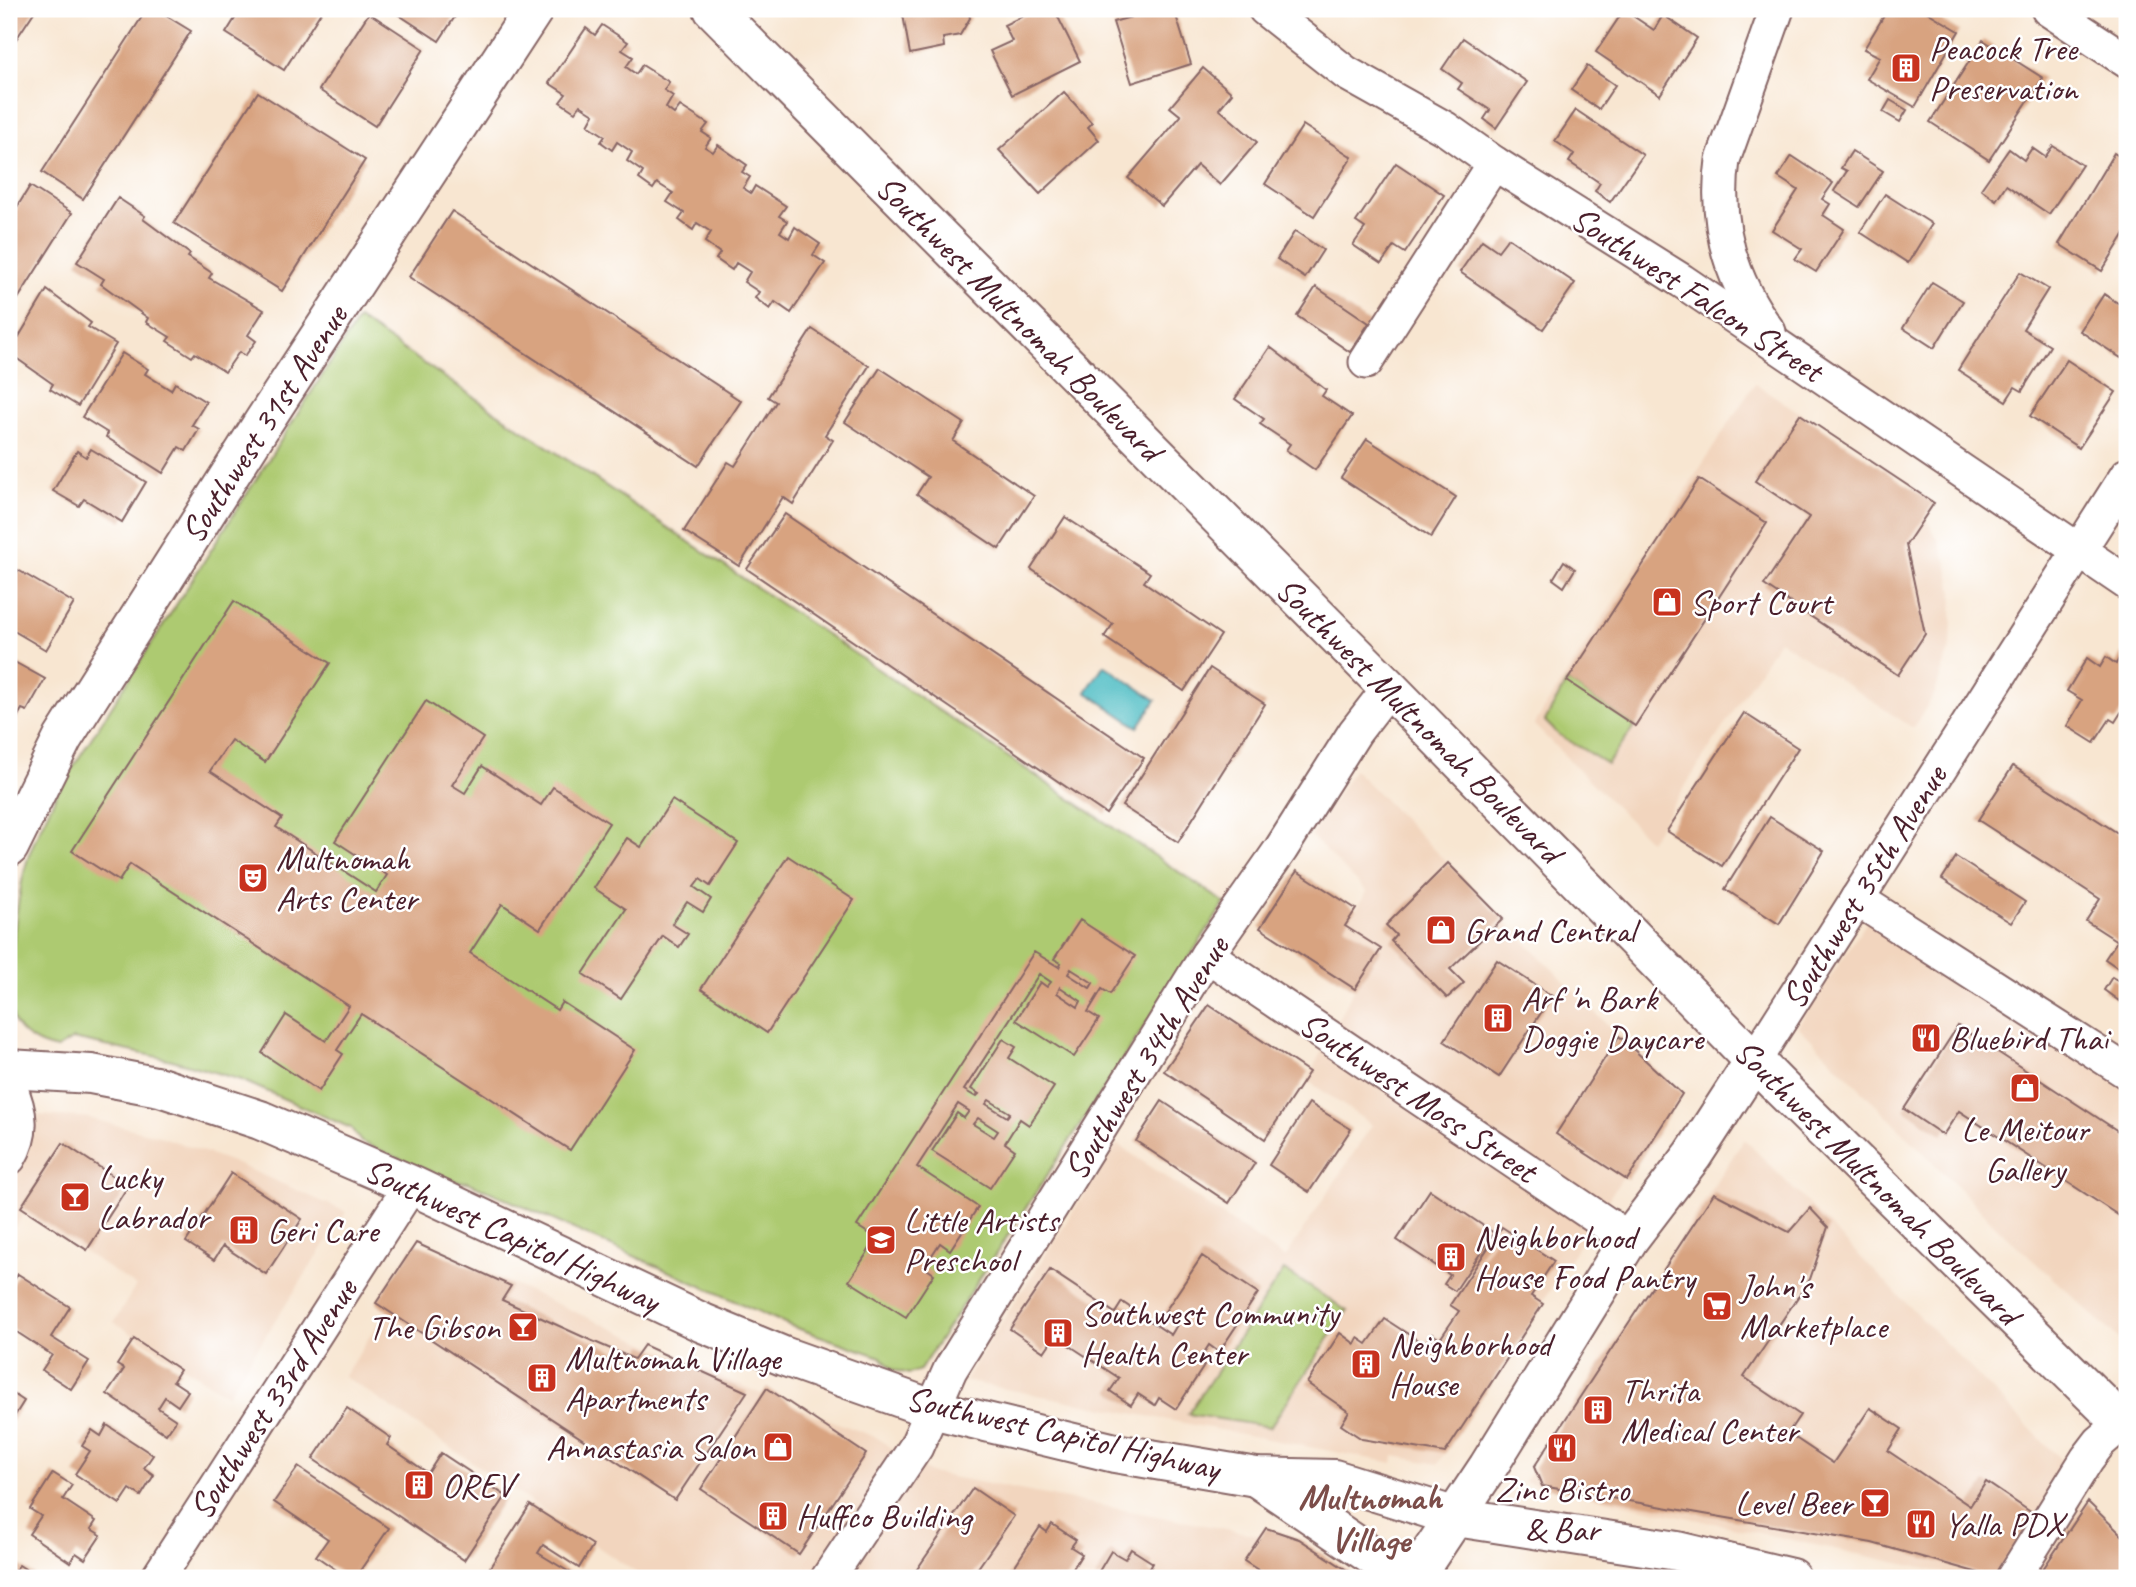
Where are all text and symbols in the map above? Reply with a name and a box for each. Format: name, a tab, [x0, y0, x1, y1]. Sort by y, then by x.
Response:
place label: Peacock Tree Preservation	[1929, 26, 2080, 111]
building icon: Peacock Tree Preservation	[1889, 51, 1923, 85]
street label: Southwest Multnomah Boulevard	[866, 165, 1175, 474]
street label: Southwest Falcon Street	[1563, 196, 1834, 394]
street label: Southwest 31st Avenue	[170, 294, 359, 552]
street label: Southwest Multnomah Boulevard	[1266, 567, 1575, 876]
place label: Sport Court	[1690, 580, 1835, 625]
shop icon: Sport Court	[1650, 585, 1684, 619]
street label: Southwest 35th Avenue	[1771, 755, 1958, 1017]
place label: Multnomah Arts Center	[276, 836, 419, 921]
theatre icon: Multnomah Arts Center	[236, 861, 270, 895]
place label: Grand Central	[1464, 908, 1641, 953]
shop icon: Grand Central	[1424, 913, 1458, 947]
street label: Southwest 34th Avenue	[1053, 926, 1240, 1188]
place label: Arf 'n Bark Doggie Daycare	[1521, 976, 1706, 1061]
street label: Southwest Moss Street	[1291, 1001, 1548, 1195]
building icon: Arf 'n Bark Doggie Daycare	[1481, 1001, 1515, 1035]
place label: Bluebird Thai	[1949, 1016, 2113, 1061]
restaurant icon: Bluebird Thai	[1909, 1021, 1943, 1055]
street label: Southwest Multnomah Boulevard	[1724, 1029, 2033, 1338]
shop icon: Le Meitour Gallery	[2008, 1071, 2042, 1105]
place label: Le Meitour Gallery	[1961, 1107, 2091, 1192]
street label: Southwest Capitol Highway	[357, 1147, 669, 1324]
place label: Lucky Labrador	[98, 1155, 212, 1240]
bar icon: Lucky Labrador	[58, 1180, 92, 1214]
place label: Little Artists Preschool	[904, 1198, 1061, 1283]
place label: Geri Care	[267, 1208, 381, 1253]
building icon: Geri Care	[227, 1213, 261, 1247]
place label: Neighborhood House Food Pantry	[1474, 1215, 1698, 1300]
school or university icon: Little Artists Preschool	[864, 1223, 898, 1257]
building icon: Neighborhood House Food Pantry	[1434, 1240, 1468, 1274]
place label: John's Marketplace	[1738, 1264, 1889, 1349]
street label: Southwest 33rd Avenue	[178, 1268, 369, 1528]
supermarket icon: John's Marketplace	[1700, 1289, 1734, 1323]
place label: Southwest Community Health Center	[1081, 1291, 1342, 1376]
place label: The Gibson	[368, 1305, 501, 1350]
bar icon: The Gibson	[506, 1310, 540, 1344]
building icon: Southwest Community Health Center	[1041, 1316, 1075, 1350]
place label: Neighborhood House	[1389, 1322, 1556, 1407]
place label: Multnomah Village Apartments	[565, 1336, 783, 1421]
building icon: Neighborhood House	[1349, 1347, 1383, 1381]
building icon: Multnomah Village Apartments	[525, 1361, 559, 1395]
place label: Thrita Medical Center	[1621, 1368, 1801, 1453]
street label: Southwest Capitol Highway	[902, 1375, 1227, 1492]
building icon: Thrita Medical Center	[1581, 1393, 1615, 1427]
place label: Annastasia Salon	[546, 1425, 756, 1470]
shop icon: Annastasia Salon	[761, 1430, 795, 1464]
restaurant icon: Zinc Bistro & Bar	[1545, 1431, 1579, 1465]
place label: OREV	[442, 1463, 520, 1508]
place label: Zinc Bistro & Bar	[1495, 1467, 1631, 1552]
building icon: OREV	[402, 1468, 436, 1502]
district label: Multnomah Village	[1298, 1473, 1444, 1563]
place label: Level Beer	[1735, 1481, 1854, 1526]
bar icon: Level Beer	[1858, 1486, 1892, 1520]
place label: Huffco Building	[796, 1494, 974, 1539]
building icon: Huffco Building	[756, 1499, 790, 1533]
place label: Yalla PDX	[1944, 1502, 2069, 1547]
restaurant icon: Yalla PDX	[1904, 1507, 1938, 1541]

